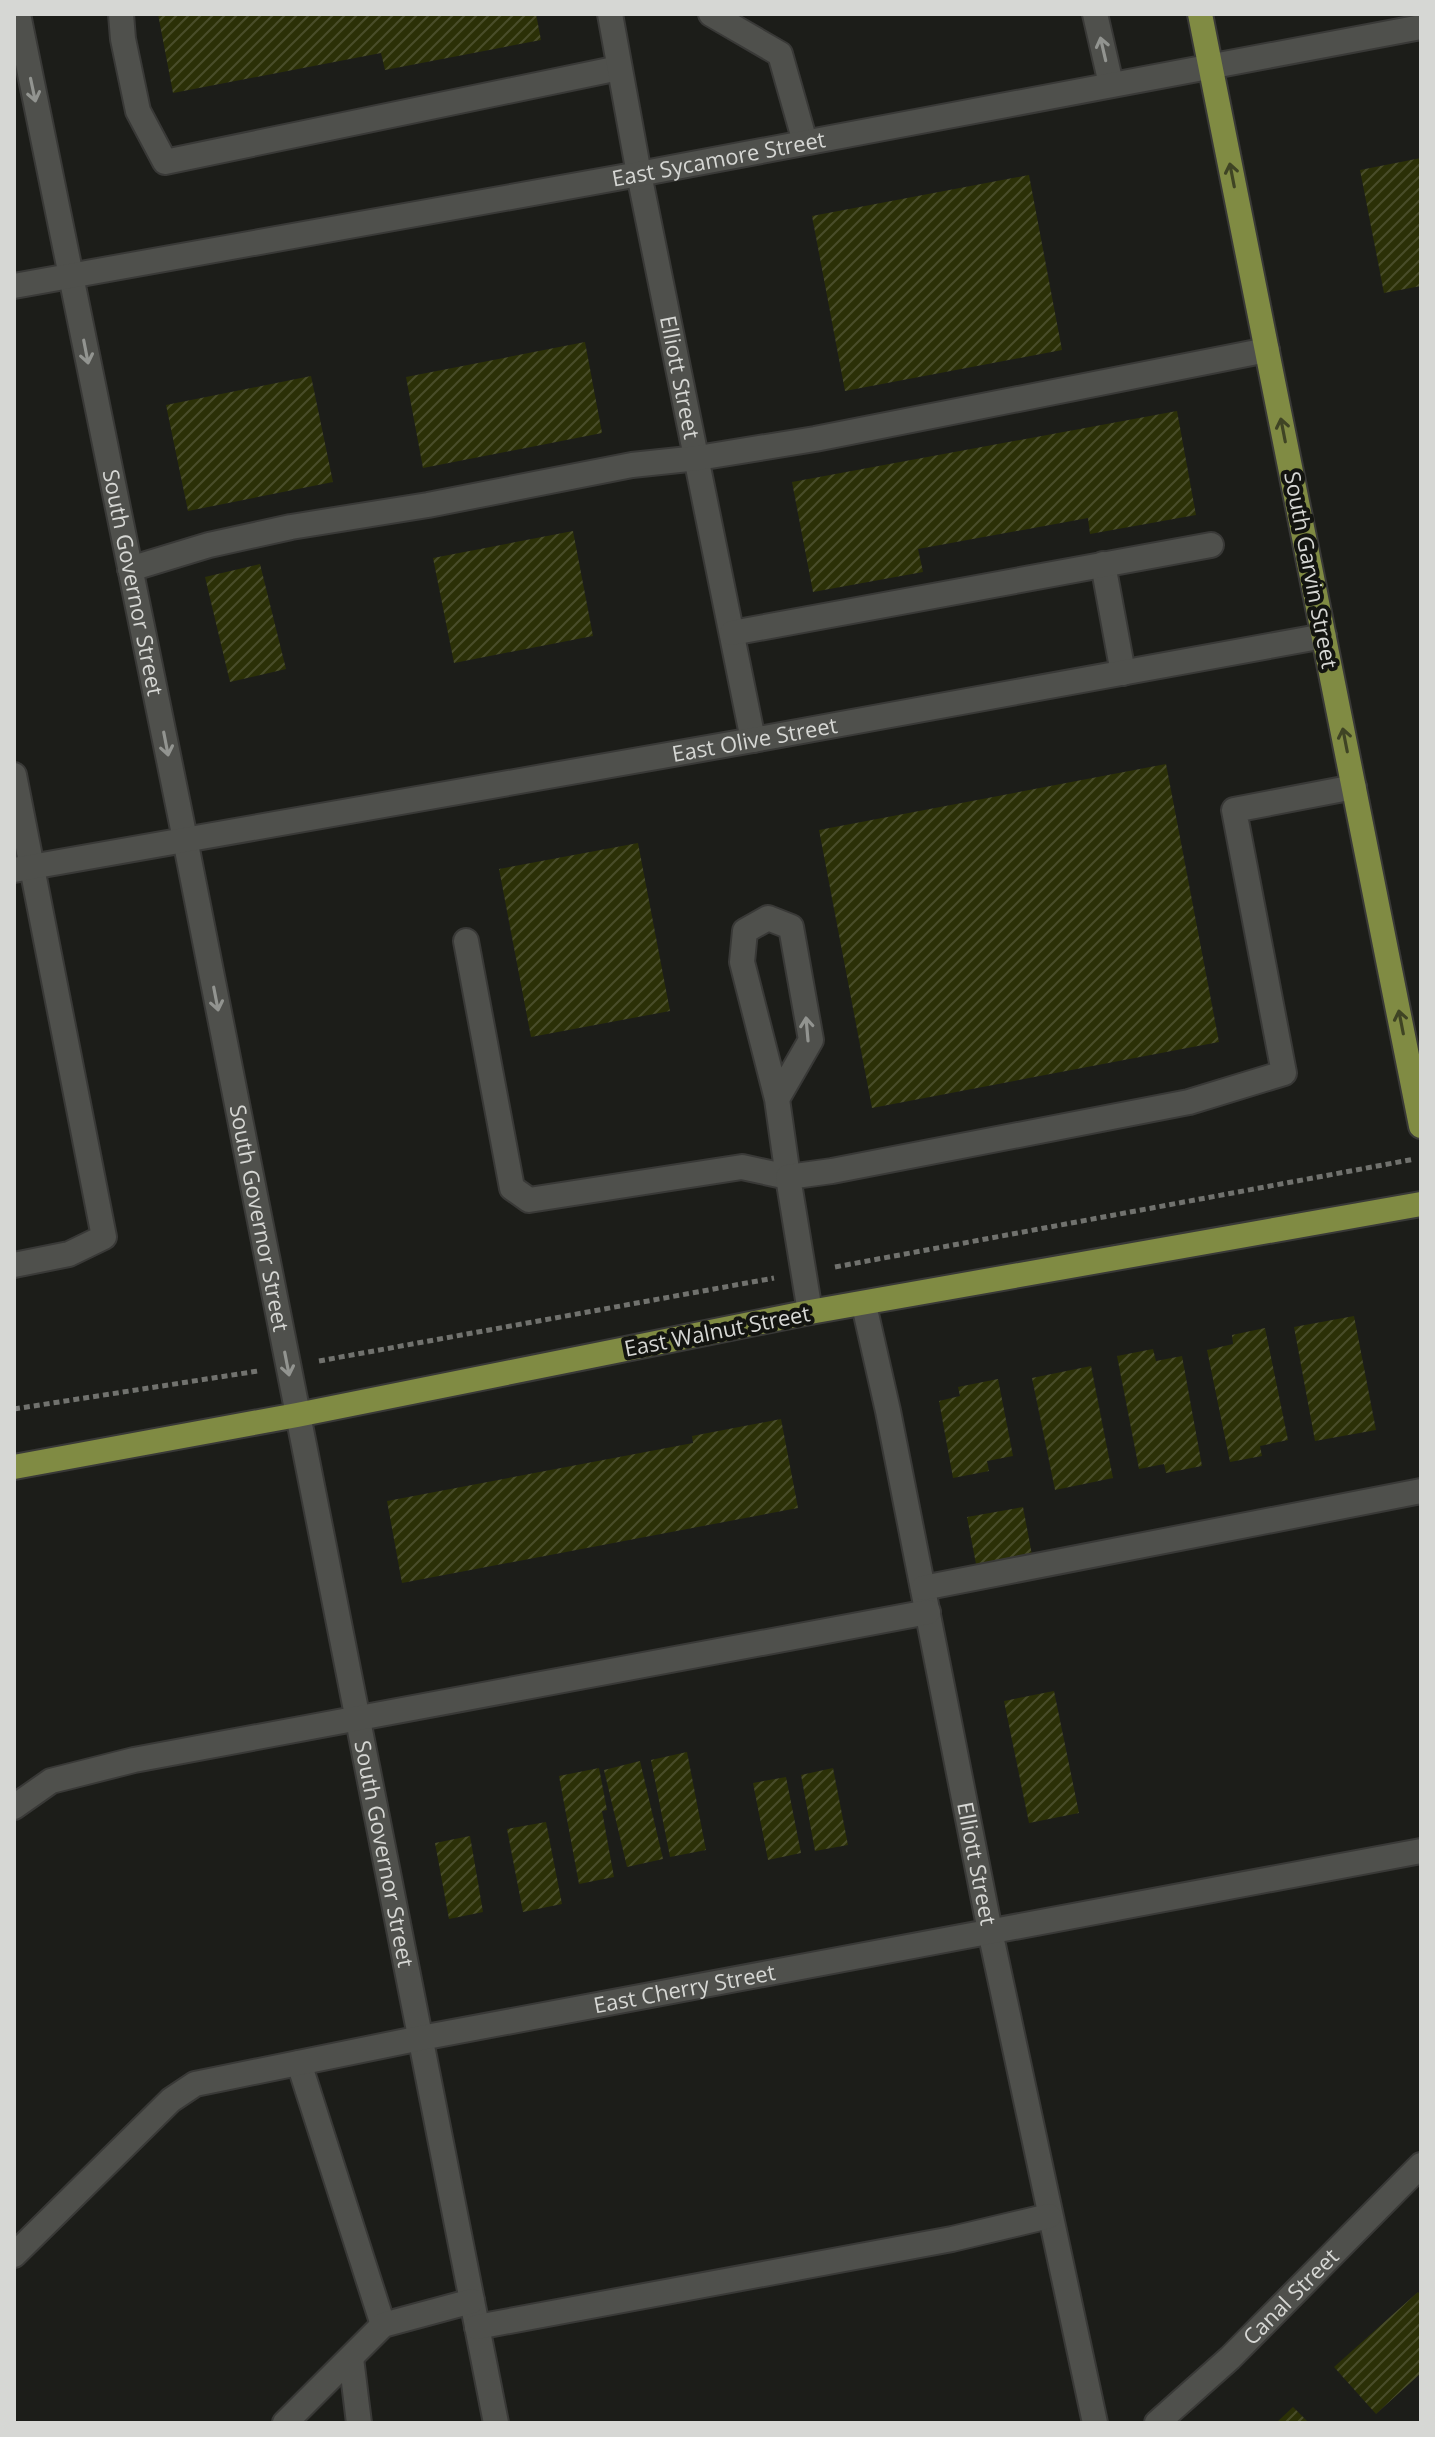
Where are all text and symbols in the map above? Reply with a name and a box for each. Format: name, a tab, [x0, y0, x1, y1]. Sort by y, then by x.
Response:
one-way arrow	[1095, 37, 1110, 62]
one-way arrow	[27, 77, 42, 103]
street label: East Sycamore Street	[609, 123, 828, 193]
one-way arrow	[1224, 163, 1239, 188]
street label: Elliott Street	[654, 313, 708, 442]
one-way arrow	[80, 339, 95, 364]
one-way arrow	[1275, 418, 1290, 443]
street label: South Governor Street	[96, 466, 172, 698]
street label: South Garvin Street	[1278, 469, 1346, 671]
street label: East Olive Street	[669, 709, 840, 768]
one-way arrow	[1337, 728, 1352, 753]
one-way arrow	[159, 731, 174, 756]
one-way arrow	[210, 986, 225, 1011]
one-way arrow	[1392, 1010, 1407, 1036]
one-way arrow	[800, 1017, 815, 1043]
street label: South Governor Street	[223, 1102, 297, 1334]
street label: East Walnut Street	[621, 1297, 812, 1363]
one-way arrow	[281, 1351, 296, 1376]
street label: South Governor Street	[348, 1738, 422, 1970]
street label: Elliott Street	[951, 1799, 1005, 1928]
street label: East Cherry Street	[591, 1956, 778, 2019]
street label: Canal Street	[1235, 2241, 1345, 2351]

